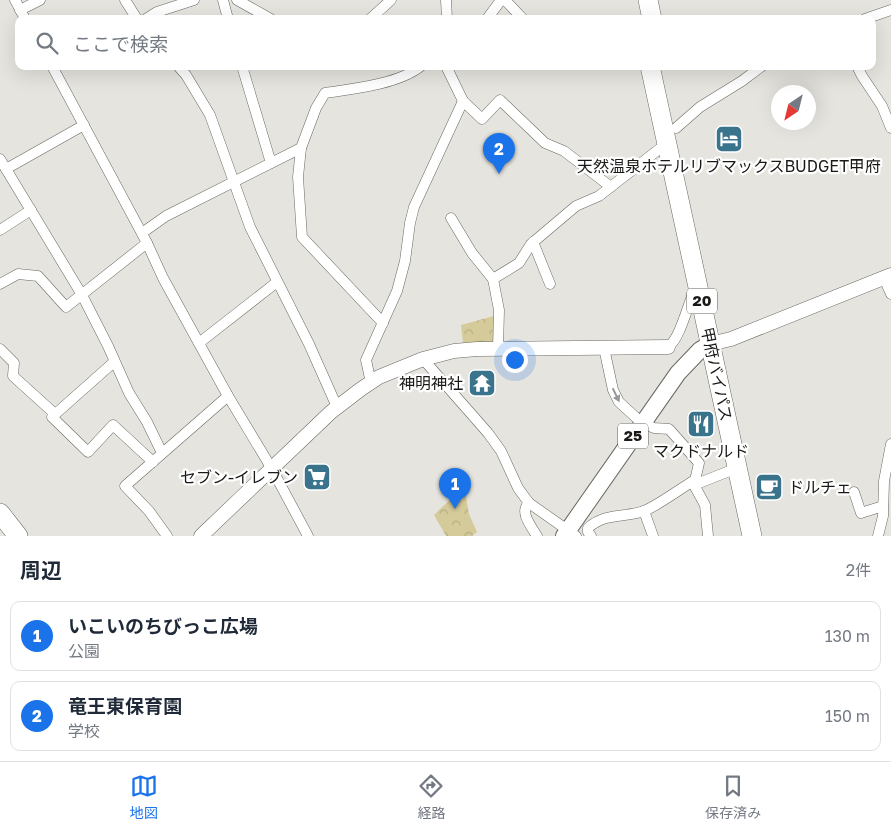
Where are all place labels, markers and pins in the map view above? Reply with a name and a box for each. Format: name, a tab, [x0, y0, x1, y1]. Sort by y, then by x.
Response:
hotel icon: 天然温泉ホテルリブマックスBUDGET甲府	[714, 124, 744, 154]
pin: 2	[483, 133, 515, 174]
place label: 天然温泉ホテルリブマックスBUDGET甲府	[577, 156, 881, 176]
temple icon: 神明神社	[467, 368, 497, 398]
place label: 神明神社	[399, 373, 463, 393]
restaurant icon: マクドナルド	[686, 409, 716, 439]
place label: マクドナルド	[653, 441, 749, 461]
supermarket icon: セブン-イレブン	[302, 462, 332, 492]
place label: セブン-イレブン	[180, 467, 298, 487]
pin: 1	[439, 468, 471, 509]
cafe icon: ドルチェ	[754, 472, 784, 502]
place label: ドルチェ	[788, 477, 852, 497]

